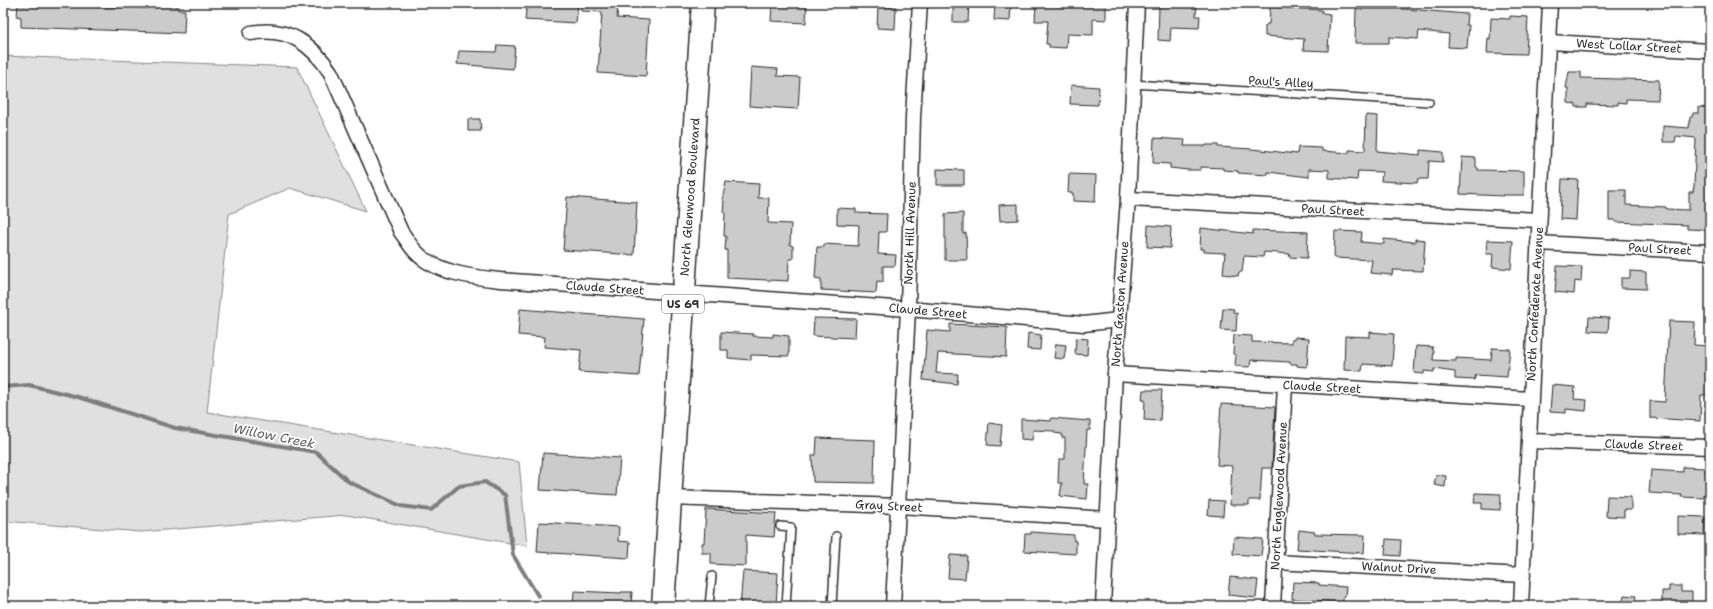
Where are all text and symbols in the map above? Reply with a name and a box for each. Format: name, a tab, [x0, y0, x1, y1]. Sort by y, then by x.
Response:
street label: West Lollar Street	[1576, 35, 1682, 57]
street label: Paul's Alley	[1248, 72, 1314, 92]
street label: North Glenwood Boulevard	[676, 117, 704, 277]
street label: North Hill Avenue	[900, 181, 920, 285]
street label: Paul Street	[1301, 200, 1365, 220]
street label: North Confederate Avenue	[1523, 226, 1547, 382]
street label: Paul Street	[1628, 239, 1692, 259]
street label: North Gaston Avenue	[1108, 240, 1132, 367]
street label: Claude Street	[565, 277, 645, 299]
road number: US 69	[662, 295, 704, 313]
street label: Claude Street	[888, 300, 968, 322]
street label: Claude Street	[1282, 377, 1362, 397]
water label: Willow Creek	[232, 420, 317, 452]
street label: North Englewood Avenue	[1267, 421, 1291, 571]
street label: Claude Street	[1604, 436, 1684, 454]
street label: Gray Street	[855, 496, 923, 516]
street label: Walnut Drive	[1361, 558, 1437, 578]

